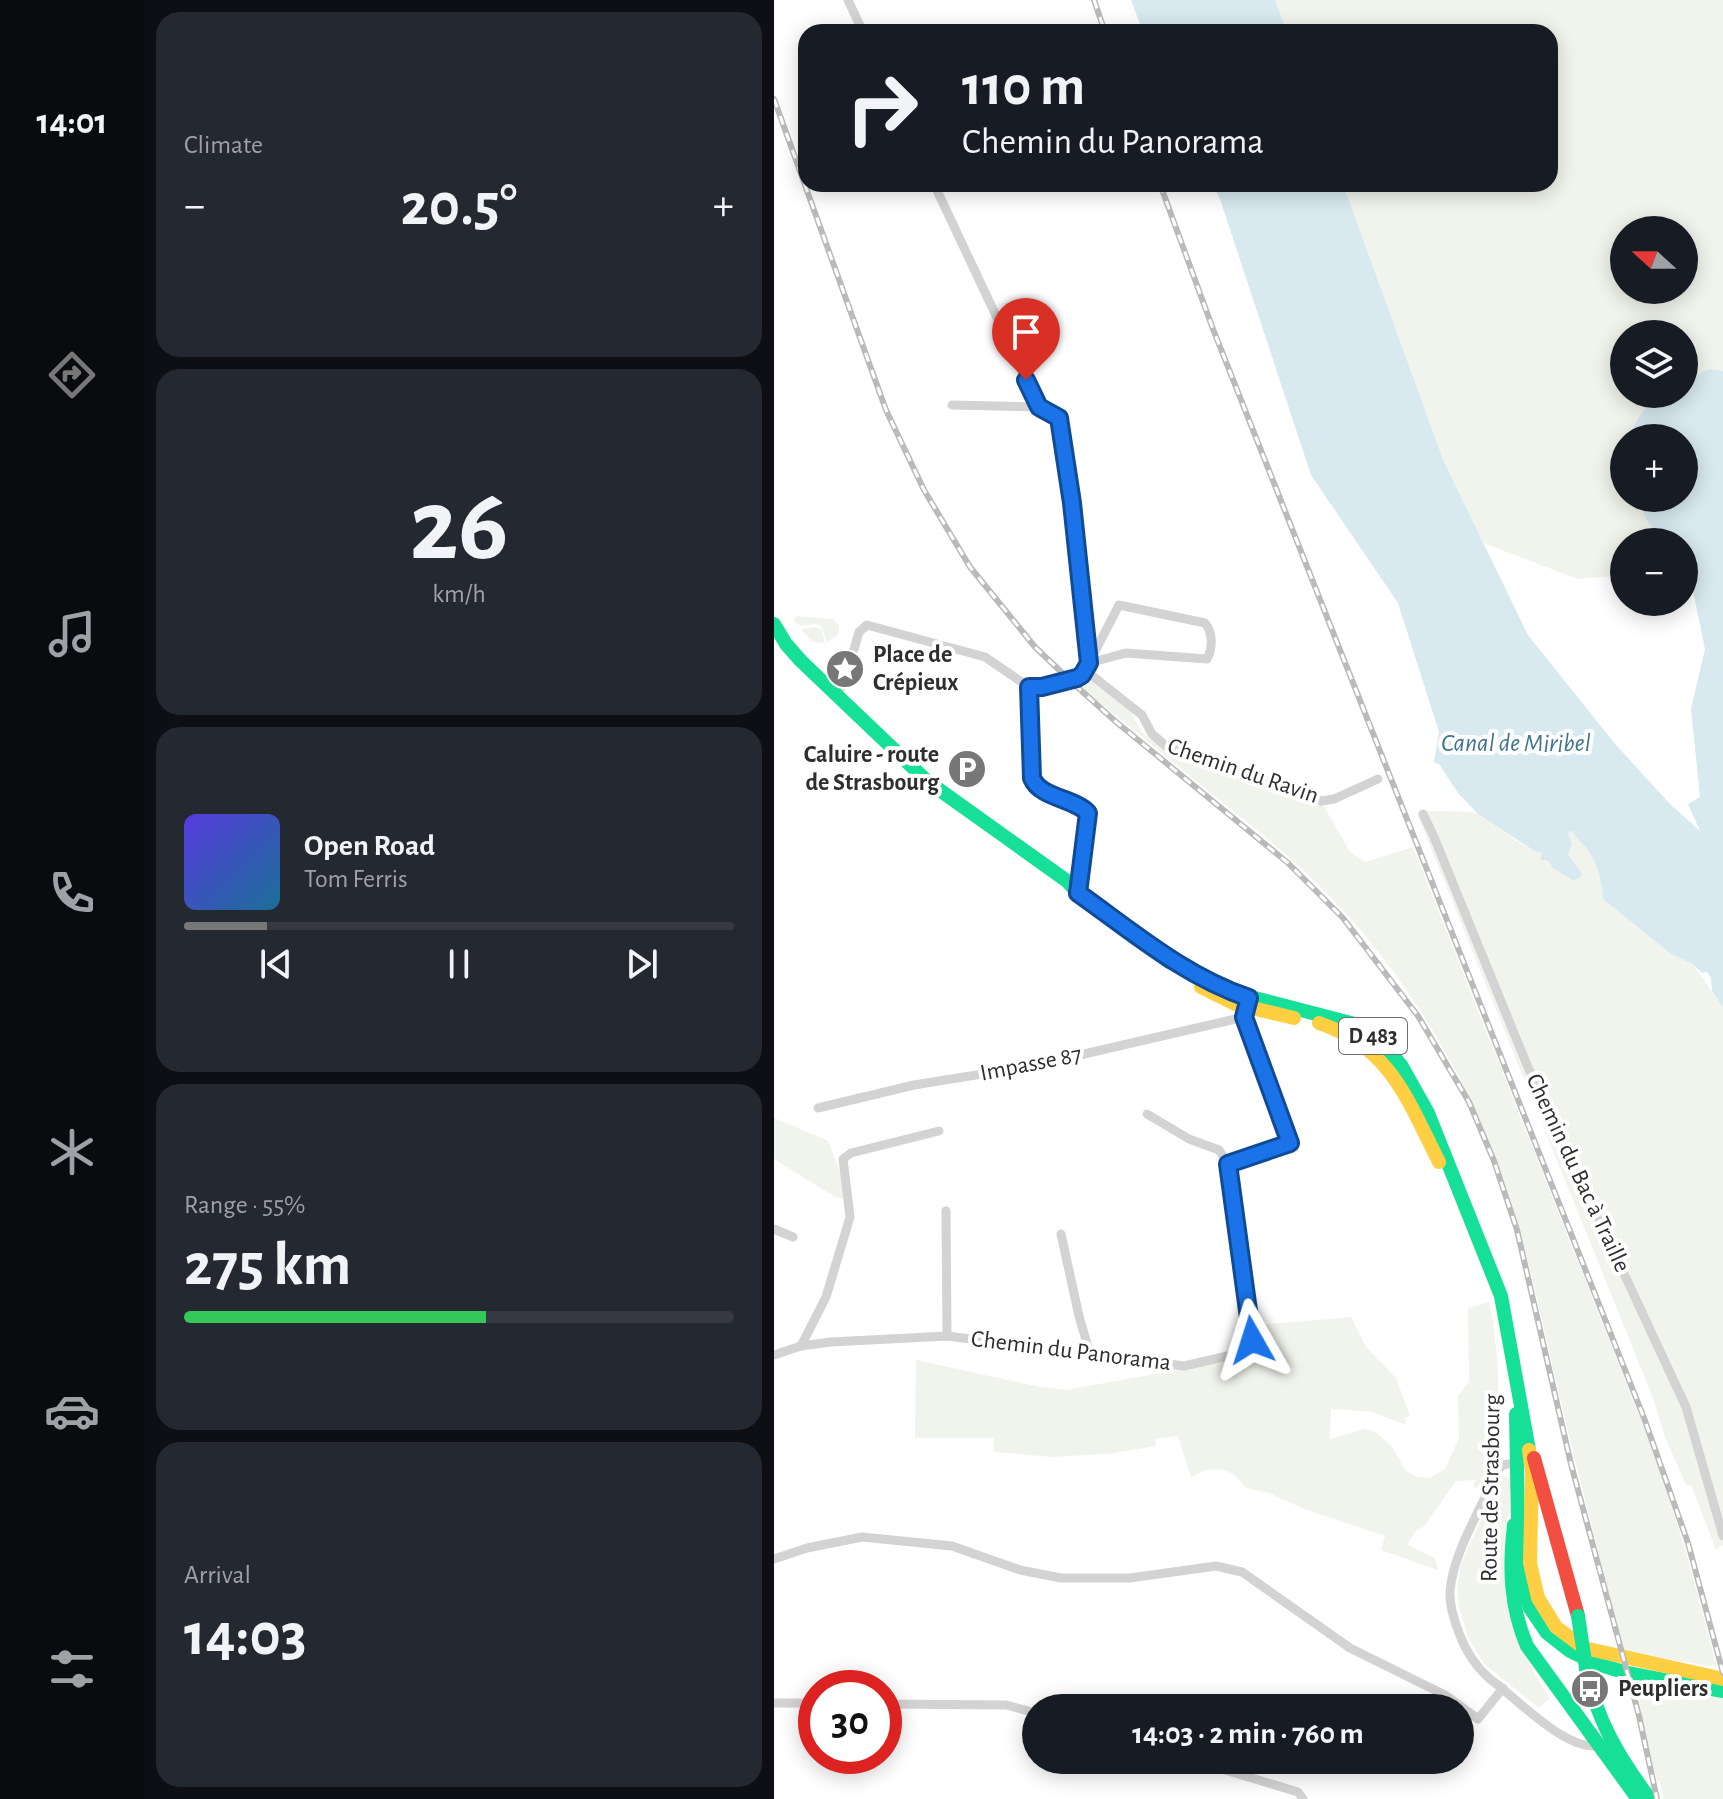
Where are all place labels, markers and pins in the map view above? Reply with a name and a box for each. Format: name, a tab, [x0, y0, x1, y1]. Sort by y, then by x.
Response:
pin	[992, 298, 1060, 380]
place label: Place de Crépieux	[873, 643, 958, 695]
place icon: Place de Crépieux	[824, 648, 866, 690]
place label: Caluire - route de Strasbourg	[804, 743, 940, 795]
parking icon: Caluire - route de Strasbourg	[946, 748, 988, 790]
bus stop icon: Peupliers	[1569, 1668, 1611, 1710]
place label: Peupliers	[1618, 1677, 1708, 1701]

